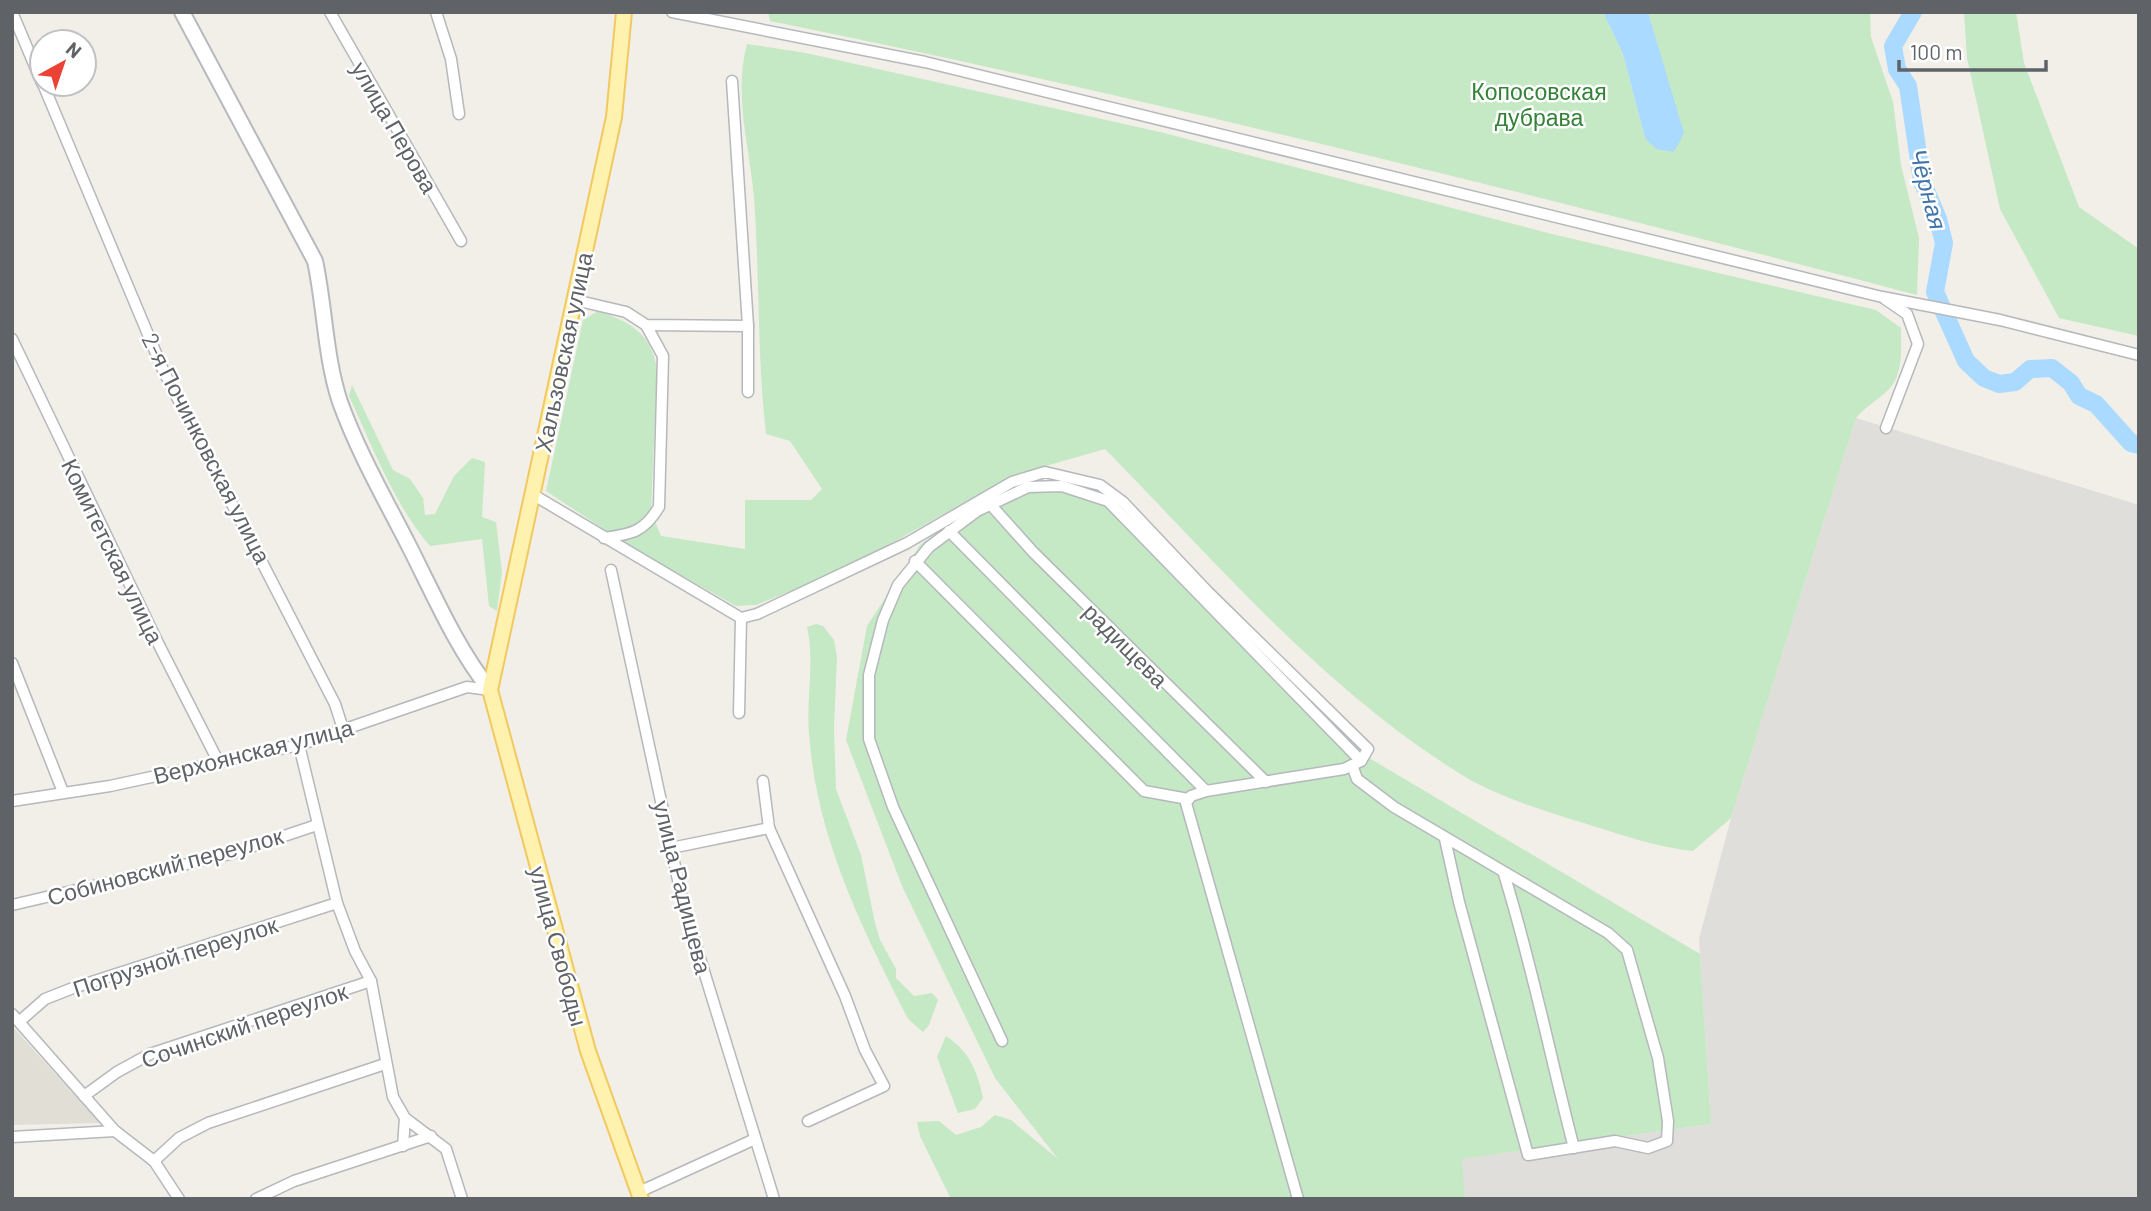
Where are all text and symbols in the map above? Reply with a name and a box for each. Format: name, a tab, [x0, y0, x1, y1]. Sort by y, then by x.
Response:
north arrow	[28, 28, 98, 98]
scale bar	[1899, 28, 2046, 72]
text: N	[62, 37, 86, 62]
text: 100 m	[1910, 39, 1963, 64]
street label: улица Перова	[346, 56, 444, 198]
park label: Копосовская дубрава	[1471, 77, 1607, 131]
water label: Чёрная	[1904, 146, 1954, 233]
street label: Хальзовская улица	[528, 249, 598, 455]
street label: 2-я Починковская улица	[137, 328, 277, 568]
street label: Комитетская улица	[56, 454, 170, 648]
street label: радищева	[1078, 597, 1174, 693]
street label: Верхоянская улица	[150, 713, 356, 789]
street label: улица Радищева	[648, 797, 718, 977]
street label: Собиновский переулок	[44, 821, 287, 911]
street label: улица Свободы	[524, 863, 594, 1029]
street label: Погрузной переулок	[69, 909, 282, 1002]
street label: Сочинский переулок	[137, 976, 352, 1073]

